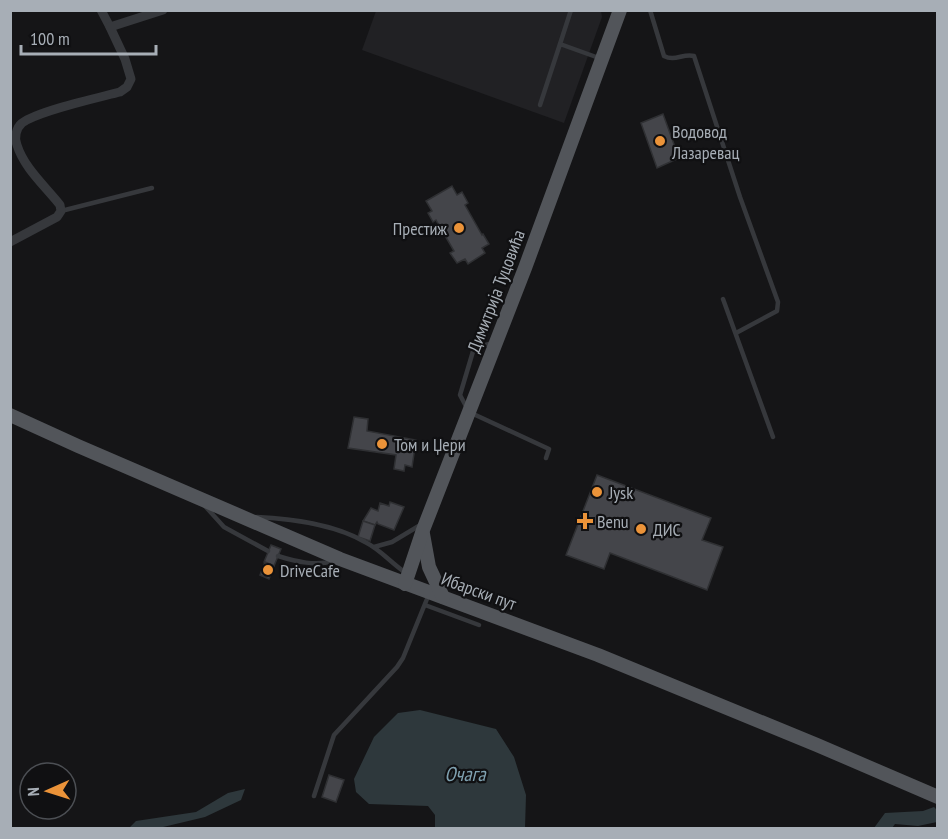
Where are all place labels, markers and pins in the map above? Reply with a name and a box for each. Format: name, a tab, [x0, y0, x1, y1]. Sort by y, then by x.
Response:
place label: Водовод Лазаревац	[671, 120, 739, 164]
marker: Водовод Лазаревац	[653, 134, 667, 148]
place label: Престиж	[393, 217, 447, 240]
marker: Престиж	[452, 221, 466, 235]
place label: Том и Џери	[394, 433, 466, 456]
marker: Том и Џери	[375, 437, 389, 451]
place label: Jysk	[608, 481, 633, 504]
marker: Jysk	[590, 485, 604, 499]
place label: Benu	[597, 510, 629, 533]
marker: Benu	[578, 514, 592, 528]
place label: ДИС	[653, 518, 681, 541]
marker: ДИС	[634, 522, 648, 536]
place label: DriveCafe	[280, 559, 340, 582]
marker: DriveCafe	[261, 563, 275, 577]

